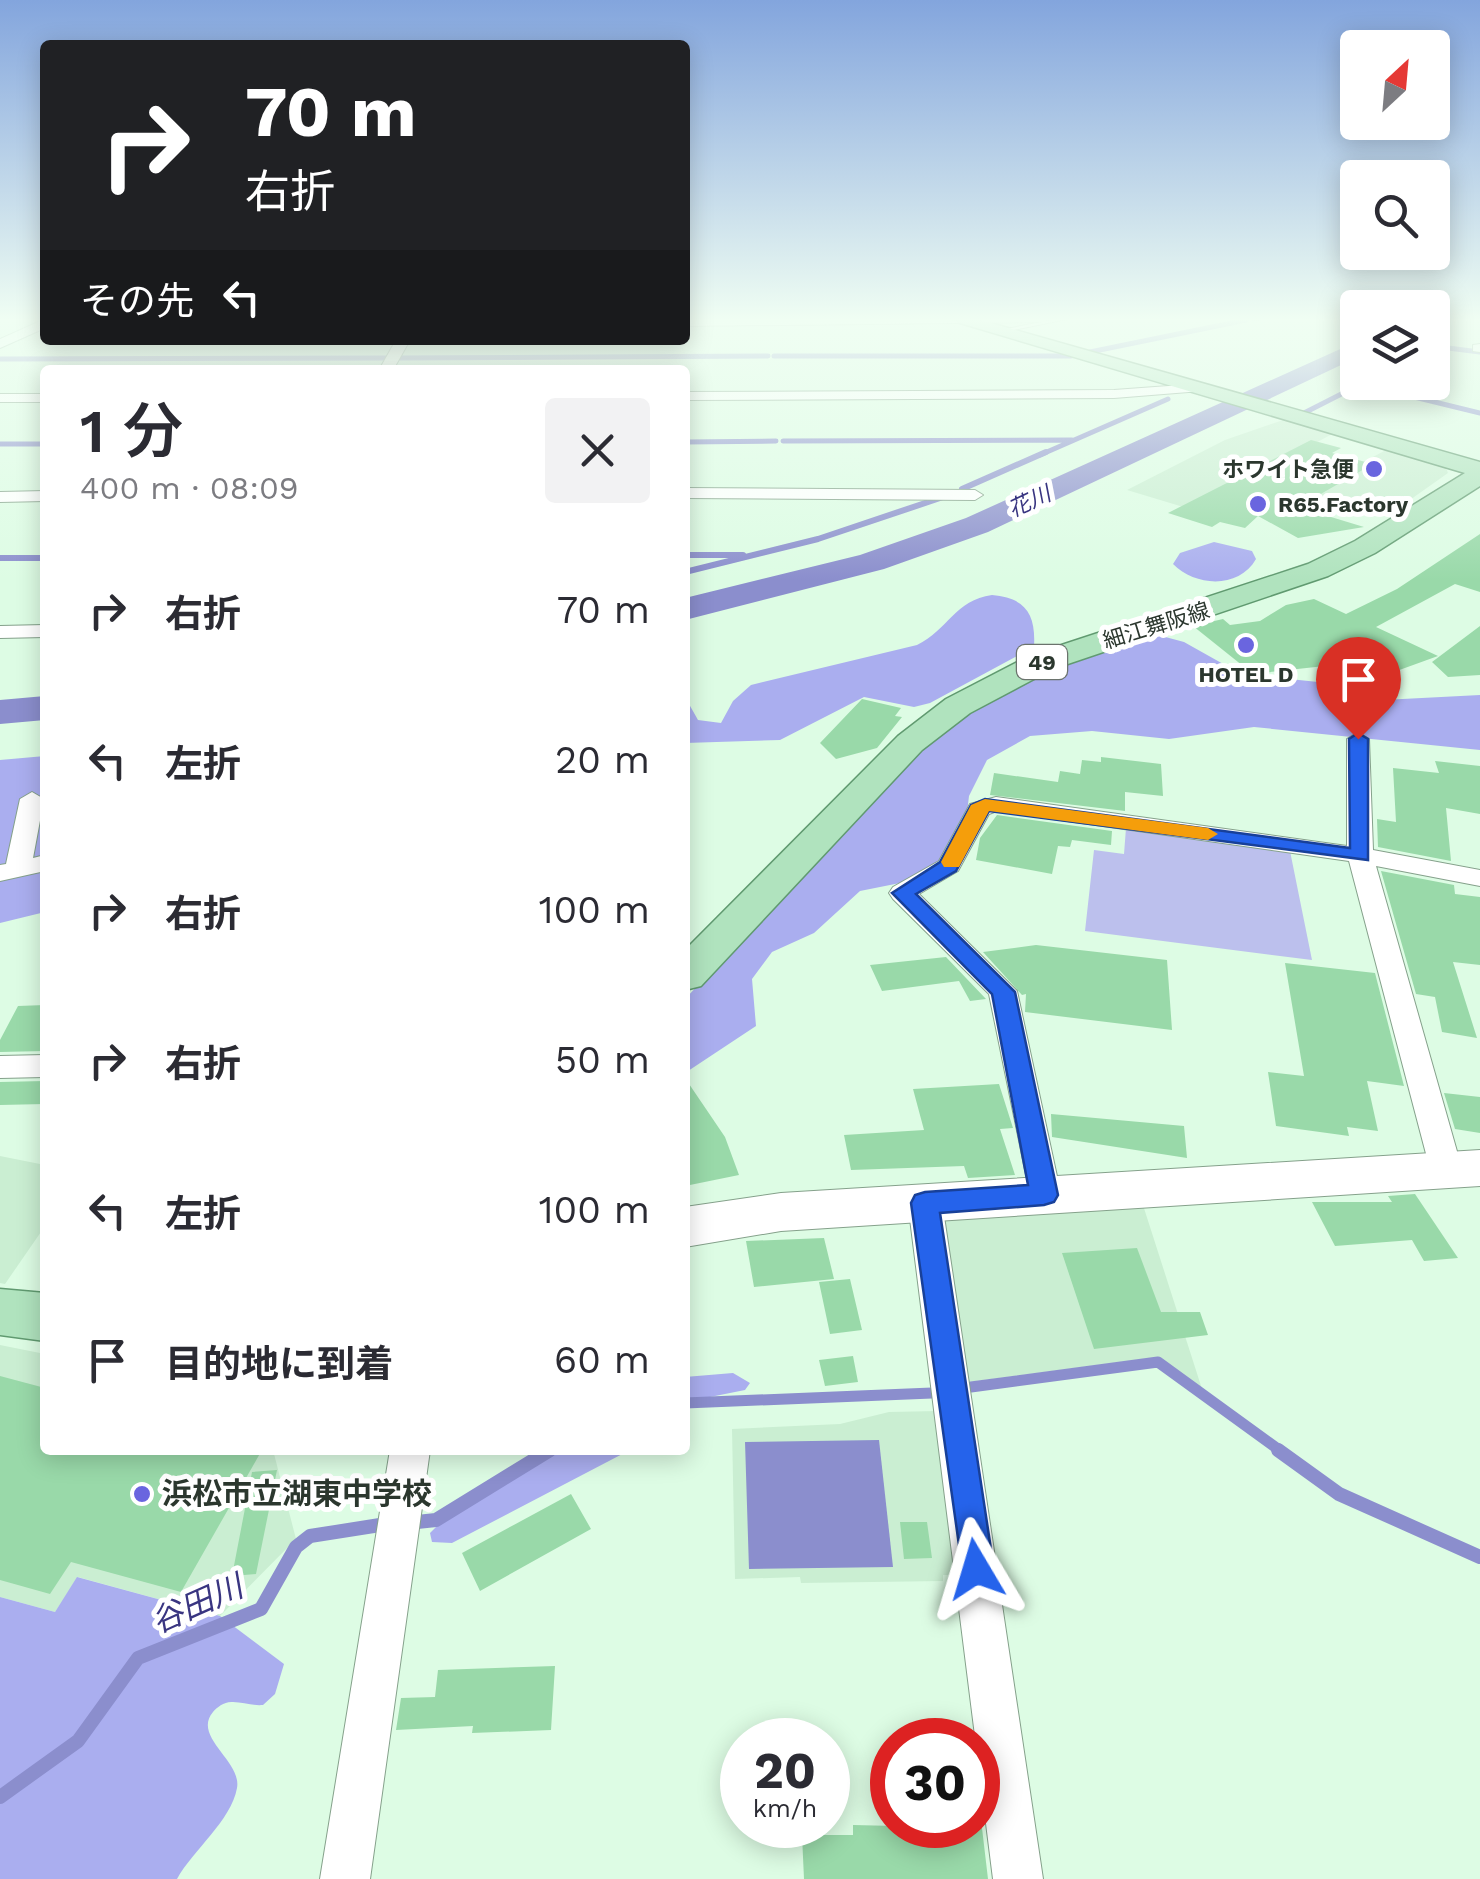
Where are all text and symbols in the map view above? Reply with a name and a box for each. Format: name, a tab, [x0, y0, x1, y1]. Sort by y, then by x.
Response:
north arrow	[1340, 30, 1450, 140]
map controls	[1340, 30, 1450, 400]
text: 70 m	[245, 71, 417, 153]
icon: right	[80, 80, 210, 210]
button: search	[1340, 160, 1450, 270]
text: 右折	[245, 165, 335, 218]
icon: left	[214, 270, 269, 325]
text: その先	[80, 279, 194, 323]
button: layers	[1340, 290, 1450, 400]
text: 1 分	[80, 396, 183, 467]
button: close	[545, 398, 650, 503]
place label: ホワイト急便	[1222, 457, 1354, 482]
marker: ホワイト急便	[1363, 458, 1385, 480]
text: 400 m · 08:09	[80, 469, 299, 507]
water label: 花川	[1004, 480, 1056, 522]
place label: R65.Factory	[1278, 492, 1409, 517]
marker: R65.Factory	[1247, 493, 1269, 515]
icon: right	[80, 583, 135, 638]
text: 70 m	[557, 588, 650, 632]
text: 右折	[165, 592, 241, 636]
street label: 細江舞阪線	[1100, 597, 1212, 654]
marker: HOTEL D	[1235, 634, 1257, 656]
pin	[1316, 637, 1401, 740]
road number: 49	[1017, 645, 1067, 679]
icon: arrive	[1331, 652, 1386, 707]
place label: HOTEL D	[1198, 662, 1294, 687]
icon: left	[80, 733, 135, 788]
text: 20 m	[555, 738, 650, 782]
text: 左折	[165, 742, 241, 786]
icon: right	[80, 883, 135, 938]
text: 100 m	[539, 888, 650, 932]
text: 右折	[165, 892, 241, 936]
icon: right	[80, 1033, 135, 1088]
text: 50 m	[555, 1038, 650, 1082]
text: 右折	[165, 1042, 241, 1086]
icon: left	[80, 1183, 135, 1238]
text: 100 m	[539, 1188, 650, 1232]
text: 左折	[165, 1192, 241, 1236]
icon: arrive	[80, 1333, 135, 1388]
text: 60 m	[554, 1338, 650, 1382]
text: 目的地に到着	[165, 1342, 393, 1386]
place label: 浜松市立湖東中学校	[162, 1476, 432, 1511]
marker: 浜松市立湖東中学校	[131, 1483, 153, 1505]
position arrow	[924, 1517, 1028, 1621]
water label: 谷田川	[145, 1566, 251, 1641]
speed limit sign: 30	[870, 1718, 1000, 1848]
text: 20	[754, 1741, 816, 1800]
text: km/h	[753, 1794, 817, 1823]

